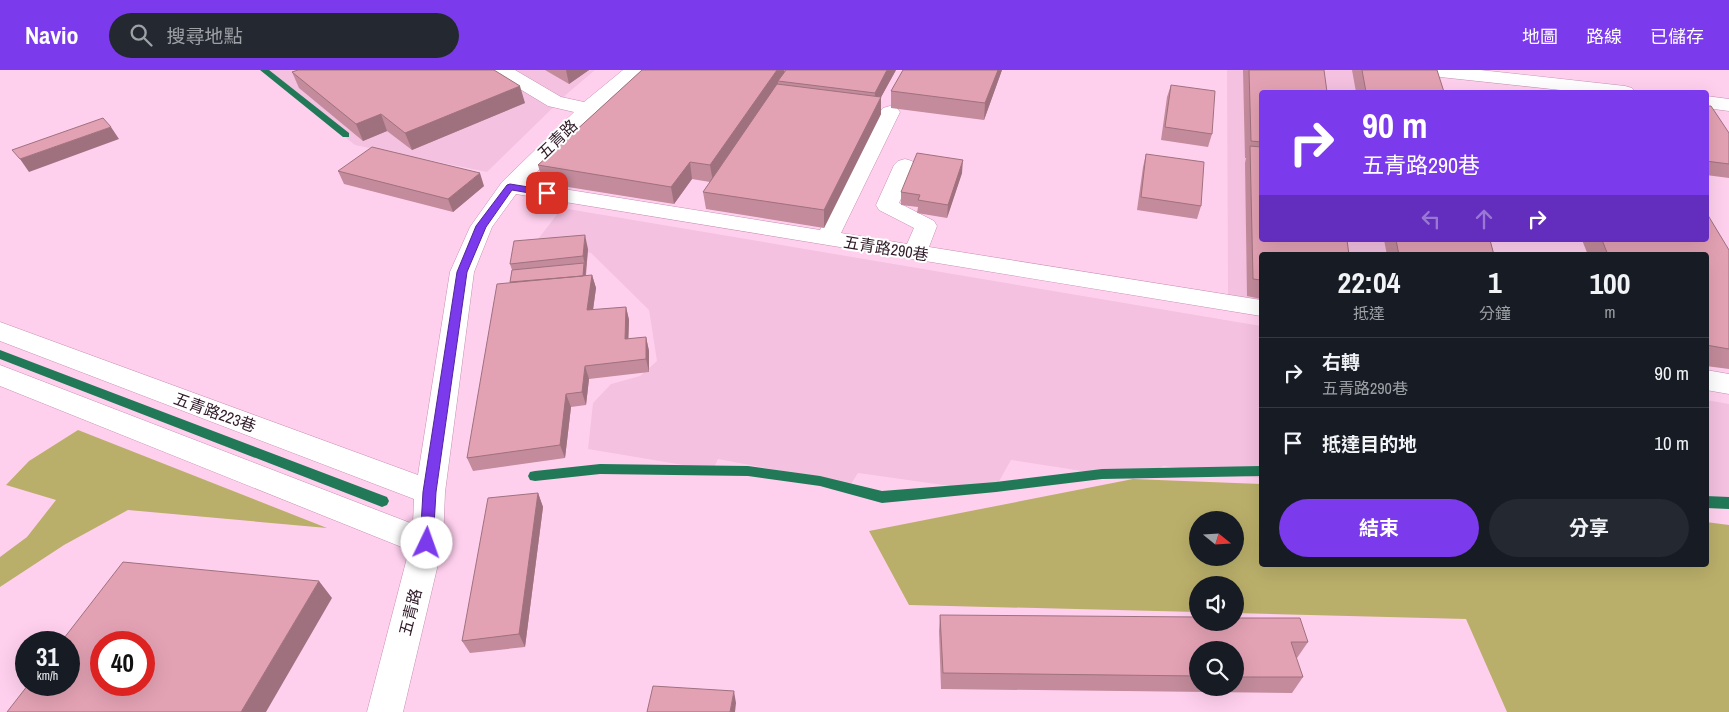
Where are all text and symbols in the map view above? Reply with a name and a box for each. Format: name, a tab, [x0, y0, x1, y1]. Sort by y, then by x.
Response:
search box	[109, 13, 459, 58]
text: Navio	[25, 19, 79, 51]
icon: search	[127, 21, 155, 49]
text: 搜尋地點	[167, 23, 243, 49]
text: 地圖	[1522, 24, 1558, 49]
text: 路線	[1586, 24, 1622, 49]
text: 已儲存	[1650, 24, 1704, 49]
text: 90 m	[1362, 102, 1427, 149]
icon: right	[1279, 110, 1344, 175]
street label: 五青路	[532, 114, 582, 164]
text: 五青路290巷	[1362, 150, 1480, 180]
pin	[526, 172, 568, 214]
icon: arrive	[533, 179, 561, 207]
icon: left	[1417, 205, 1445, 233]
icon: ahead	[1470, 205, 1498, 233]
icon: right	[1523, 205, 1551, 233]
street label: 五青路290巷	[842, 230, 930, 266]
text: 22:04	[1338, 262, 1400, 302]
text: 1	[1488, 262, 1502, 302]
text: 100	[1589, 263, 1630, 303]
text: m	[1604, 301, 1615, 323]
text: 抵達	[1353, 302, 1385, 324]
text: 分鐘	[1479, 302, 1511, 324]
text: 右轉	[1322, 349, 1360, 375]
icon: right	[1279, 359, 1307, 387]
text: 90 m	[1654, 360, 1689, 386]
text: 五青路290巷	[1322, 377, 1408, 399]
street label: 五青路223巷	[171, 387, 259, 437]
icon: arrive	[1279, 429, 1307, 457]
text: 10 m	[1654, 430, 1689, 456]
text: 抵達目的地	[1322, 431, 1417, 457]
button: 結束	[1279, 499, 1479, 557]
button: 分享	[1489, 499, 1689, 557]
north arrow	[1189, 511, 1244, 566]
map controls	[1189, 511, 1244, 696]
position arrow	[400, 516, 452, 568]
button: sound	[1189, 576, 1244, 631]
street label: 五青路	[394, 586, 426, 638]
speed limit sign: 40	[90, 631, 155, 696]
text: 31	[36, 640, 59, 674]
button: search	[1189, 641, 1244, 696]
text: km/h	[37, 668, 58, 684]

